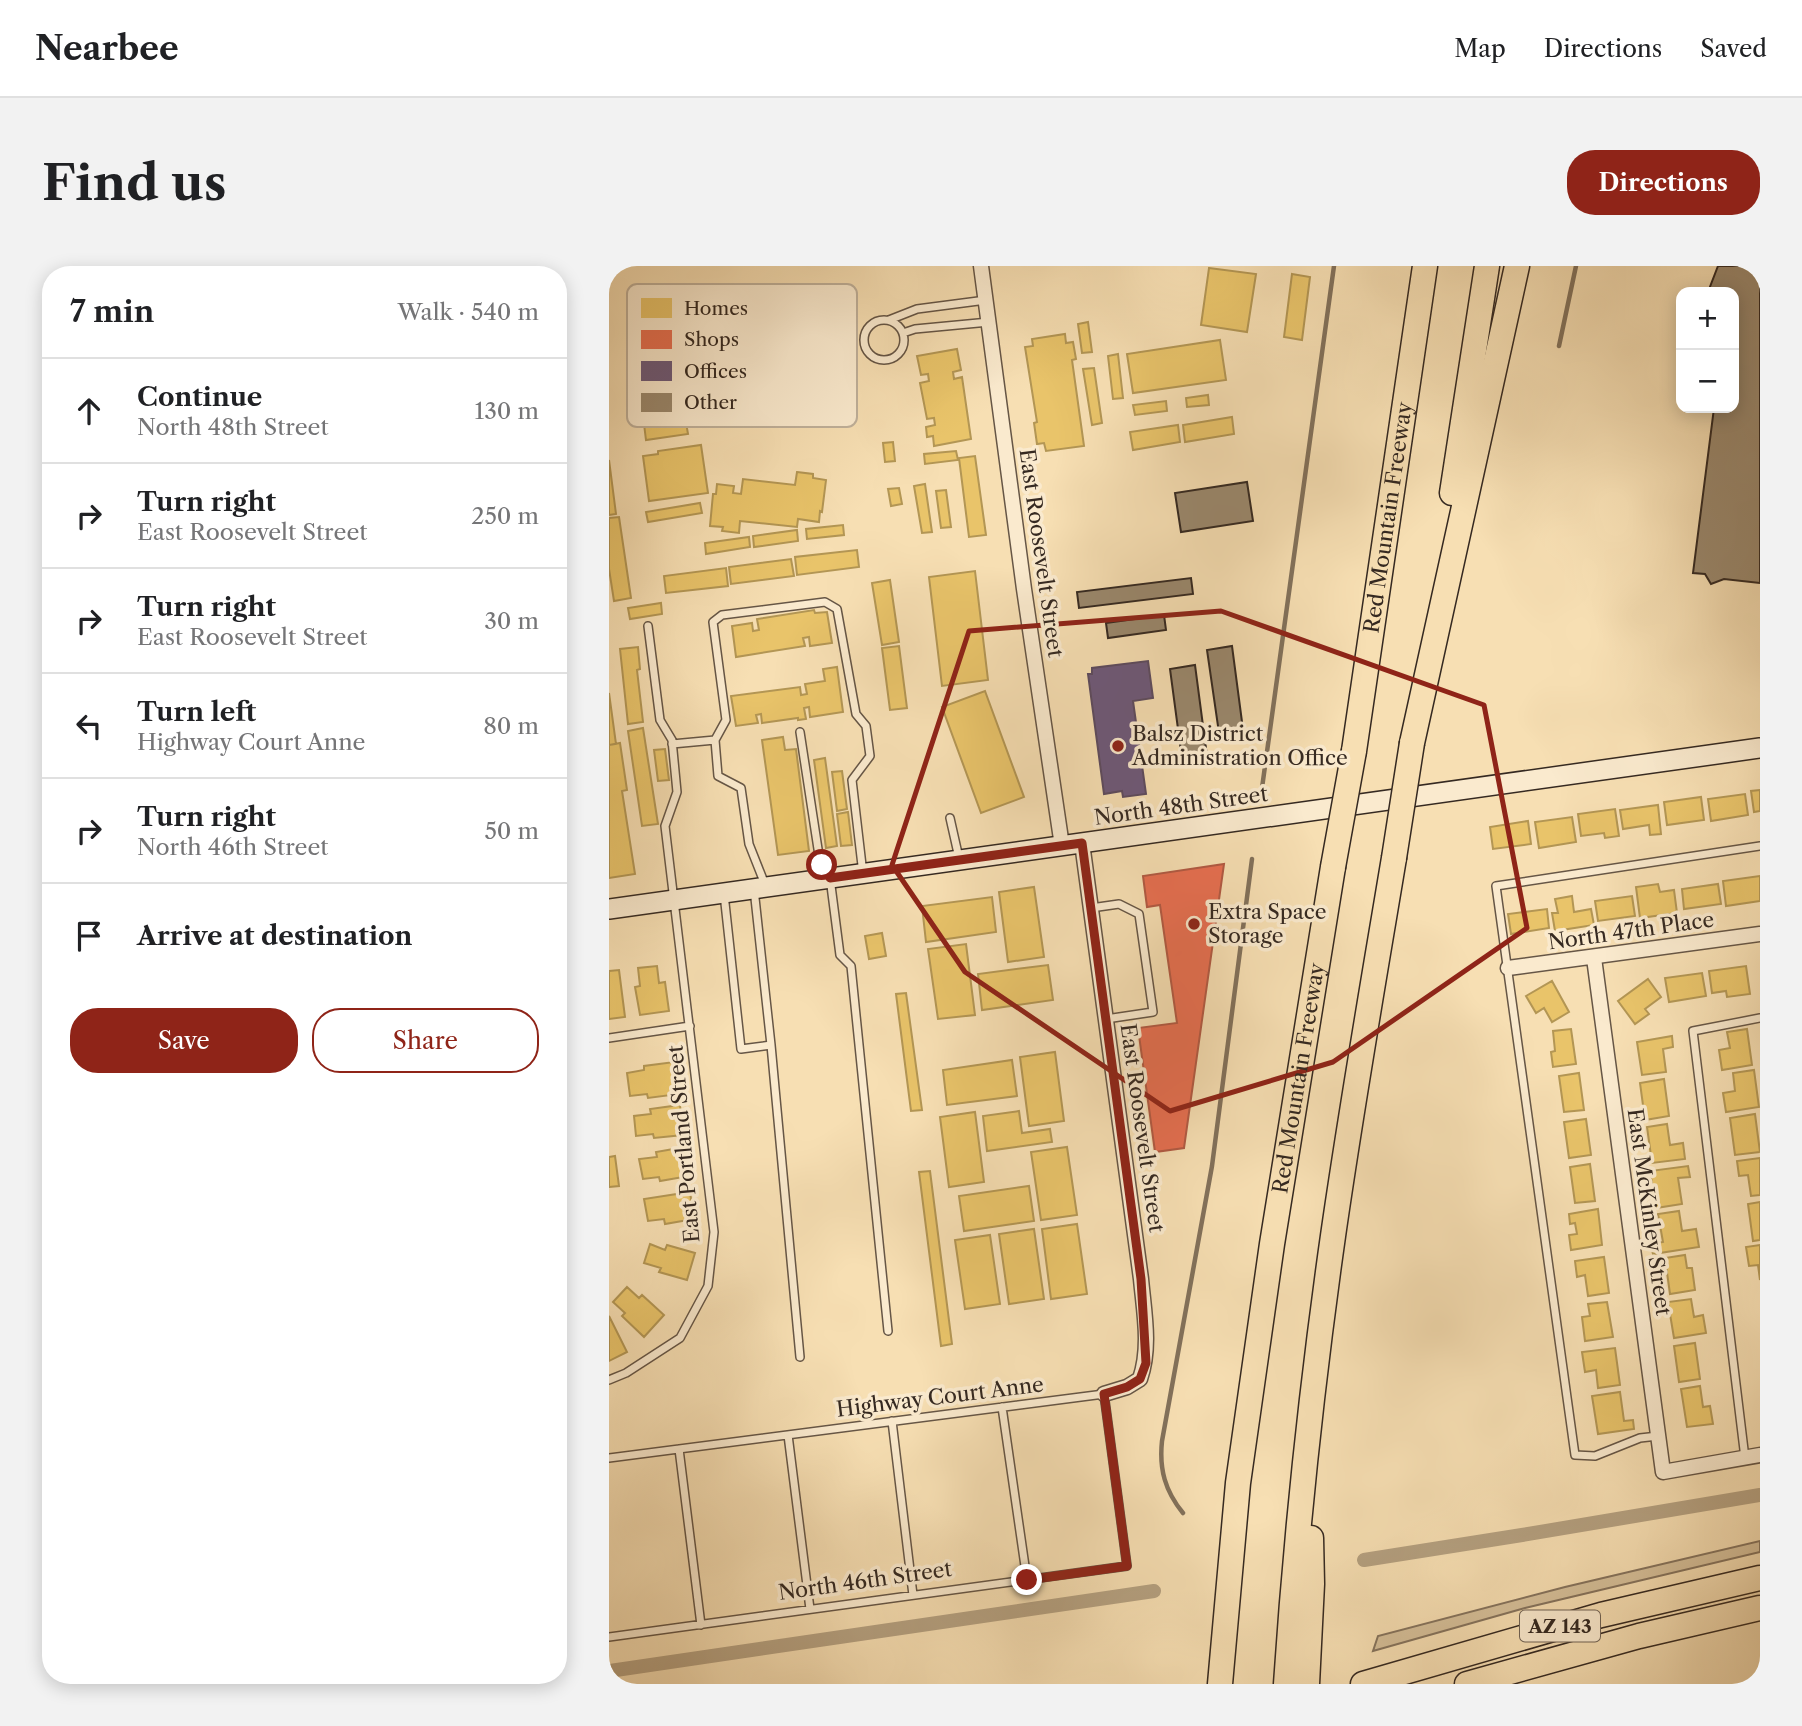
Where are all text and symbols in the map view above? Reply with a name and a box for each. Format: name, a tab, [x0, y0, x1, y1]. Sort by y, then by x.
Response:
text: Nearbee	[35, 28, 179, 69]
text: Map	[1454, 34, 1506, 63]
text: Directions	[1544, 34, 1662, 63]
text: Saved	[1700, 34, 1767, 63]
button: Directions	[1567, 150, 1760, 215]
text: Find us	[42, 152, 226, 213]
legend	[627, 284, 857, 427]
map controls	[1676, 287, 1739, 413]
button: +	[1676, 287, 1739, 350]
text: 7 min	[70, 293, 154, 330]
text: Homes	[684, 297, 748, 320]
text: Walk · 540 m	[397, 298, 539, 326]
text: Shops	[684, 328, 739, 351]
button: −	[1676, 350, 1739, 413]
text: Offices	[684, 360, 747, 383]
text: Continue	[137, 381, 262, 413]
text: Other	[684, 391, 737, 414]
icon: ahead	[70, 392, 108, 430]
text: 130 m	[475, 397, 539, 425]
street label: Red Mountain Freeway	[1358, 400, 1417, 635]
text: North 48th Street	[137, 413, 329, 441]
street label: East Roosevelt Street	[1014, 447, 1069, 659]
text: Turn right	[137, 486, 276, 518]
icon: right	[70, 497, 108, 535]
text: 250 m	[471, 502, 539, 530]
text: East Roosevelt Street	[137, 518, 367, 546]
text: Turn right	[137, 591, 276, 623]
icon: right	[70, 602, 108, 640]
text: 30 m	[484, 607, 539, 635]
text: East Roosevelt Street	[137, 623, 367, 651]
text: Turn left	[137, 696, 256, 728]
icon: left	[70, 707, 108, 745]
text: 80 m	[483, 712, 539, 740]
place label: Balsz District Administration Office	[1131, 721, 1348, 770]
text: Highway Court Anne	[137, 728, 366, 756]
marker: Balsz District Administration Office	[1110, 738, 1126, 754]
street label: North 48th Street	[1093, 781, 1270, 830]
text: Turn right	[137, 801, 276, 833]
icon: right	[70, 812, 108, 850]
text: 50 m	[484, 817, 539, 845]
text: North 46th Street	[137, 833, 328, 861]
route start	[806, 849, 837, 880]
place label: Extra Space Storage	[1208, 899, 1327, 948]
street label: North 47th Place	[1546, 906, 1716, 955]
marker: Extra Space Storage	[1186, 916, 1202, 932]
icon: arrive	[70, 917, 108, 955]
text: Arrive at destination	[137, 920, 412, 952]
street label: Red Mountain Freeway	[1267, 961, 1329, 1195]
button: Save	[70, 1008, 298, 1073]
button: Share	[312, 1008, 539, 1073]
street label: East Roosevelt Street	[1115, 1022, 1170, 1234]
street label: East Portland Street	[662, 1044, 705, 1244]
street label: East McKinley Street	[1623, 1107, 1676, 1318]
street label: Highway Court Anne	[835, 1371, 1045, 1422]
street label: North 46th Street	[777, 1556, 954, 1605]
route end	[1011, 1564, 1042, 1595]
road number: AZ 143	[1520, 1610, 1600, 1642]

